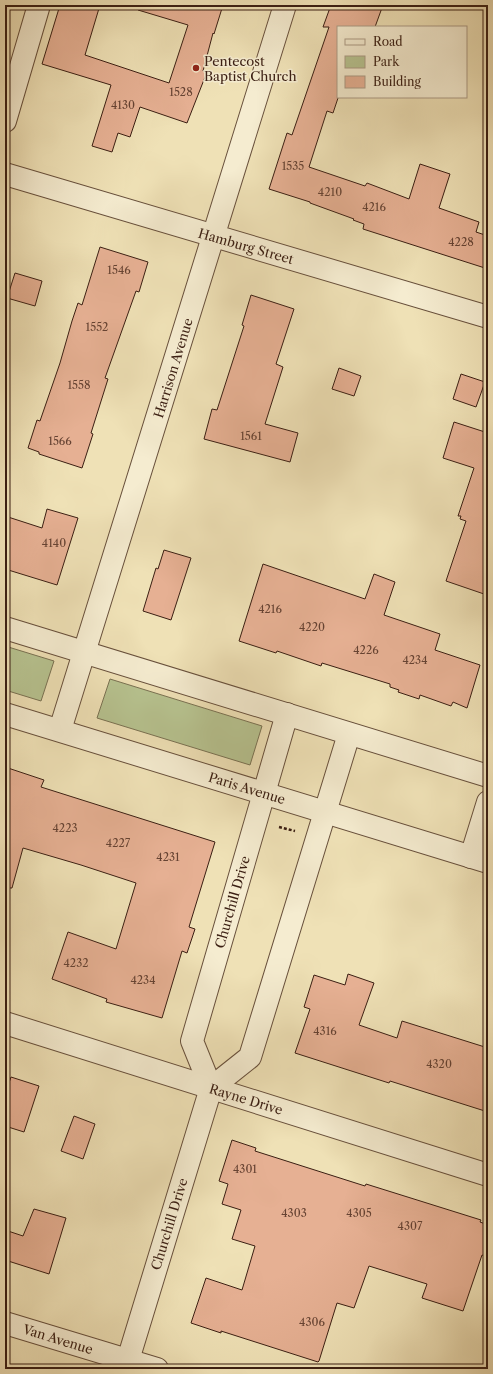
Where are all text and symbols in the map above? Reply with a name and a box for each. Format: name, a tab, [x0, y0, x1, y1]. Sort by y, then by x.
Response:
legend	[337, 26, 467, 98]
text: Road	[373, 34, 403, 49]
place label: Pentecost Baptist Church	[204, 53, 297, 84]
text: Park	[373, 54, 400, 69]
marker: Pentecost Baptist Church	[191, 63, 201, 73]
text: Building	[373, 74, 421, 89]
house number: 1528	[169, 85, 193, 99]
house number: 4130	[111, 98, 135, 112]
house number: 1535	[282, 159, 304, 173]
house number: 4210	[318, 185, 342, 199]
house number: 4216	[362, 200, 386, 214]
street label: Hamburg Street	[196, 225, 296, 267]
house number: 4228	[448, 235, 474, 249]
house number: 1546	[107, 263, 131, 277]
street label: Harrison Avenue	[150, 316, 196, 420]
house number: 1552	[86, 320, 108, 334]
house number: 1558	[67, 378, 91, 392]
house number: 1561	[240, 429, 262, 443]
house number: 1566	[48, 434, 72, 448]
house number: 4140	[42, 536, 66, 550]
house number: 4216	[258, 602, 282, 616]
house number: 4220	[299, 620, 325, 634]
house number: 4226	[353, 643, 379, 657]
house number: 4234	[402, 653, 428, 667]
street label: Paris Avenue	[207, 769, 287, 807]
house number: 4223	[52, 821, 78, 835]
house number: 4227	[106, 836, 131, 850]
house number: 4231	[156, 850, 180, 864]
street label: Churchill Drive	[211, 854, 253, 950]
house number: 4232	[63, 956, 89, 970]
house number: 4234	[130, 973, 156, 987]
house number: 4316	[313, 1024, 337, 1038]
house number: 4320	[426, 1057, 452, 1071]
street label: Rayne Drive	[207, 1080, 285, 1118]
house number: 4301	[233, 1162, 257, 1176]
street label: Churchill Drive	[147, 1176, 191, 1272]
house number: 4303	[281, 1206, 307, 1220]
house number: 4305	[346, 1206, 372, 1220]
house number: 4307	[398, 1219, 423, 1233]
house number: 4306	[299, 1315, 325, 1329]
street label: Van Avenue	[20, 1320, 95, 1357]

